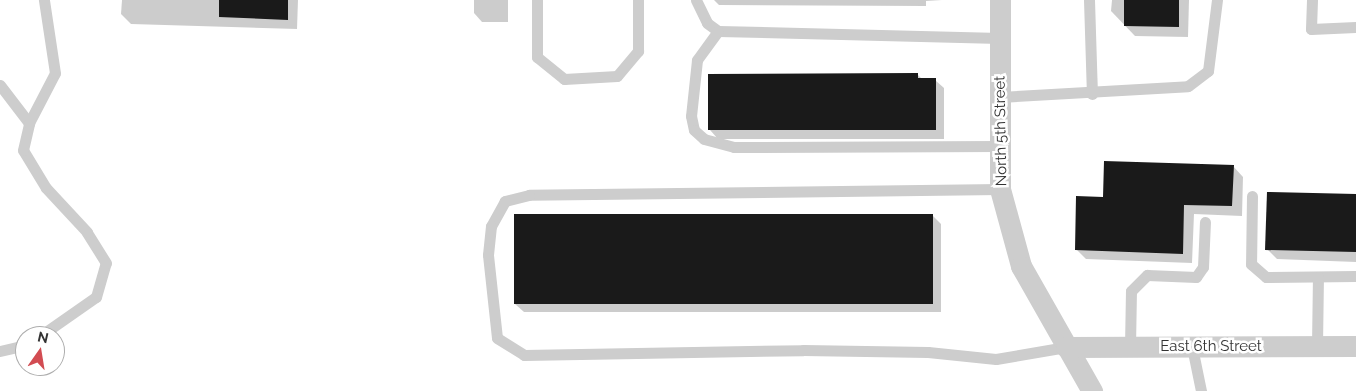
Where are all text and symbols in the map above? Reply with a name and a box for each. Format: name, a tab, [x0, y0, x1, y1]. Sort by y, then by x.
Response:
street label: North 5th Street	[991, 76, 1011, 186]
north arrow	[15, 326, 65, 376]
text: N	[36, 328, 50, 346]
street label: East 6th Street	[1160, 338, 1262, 356]

